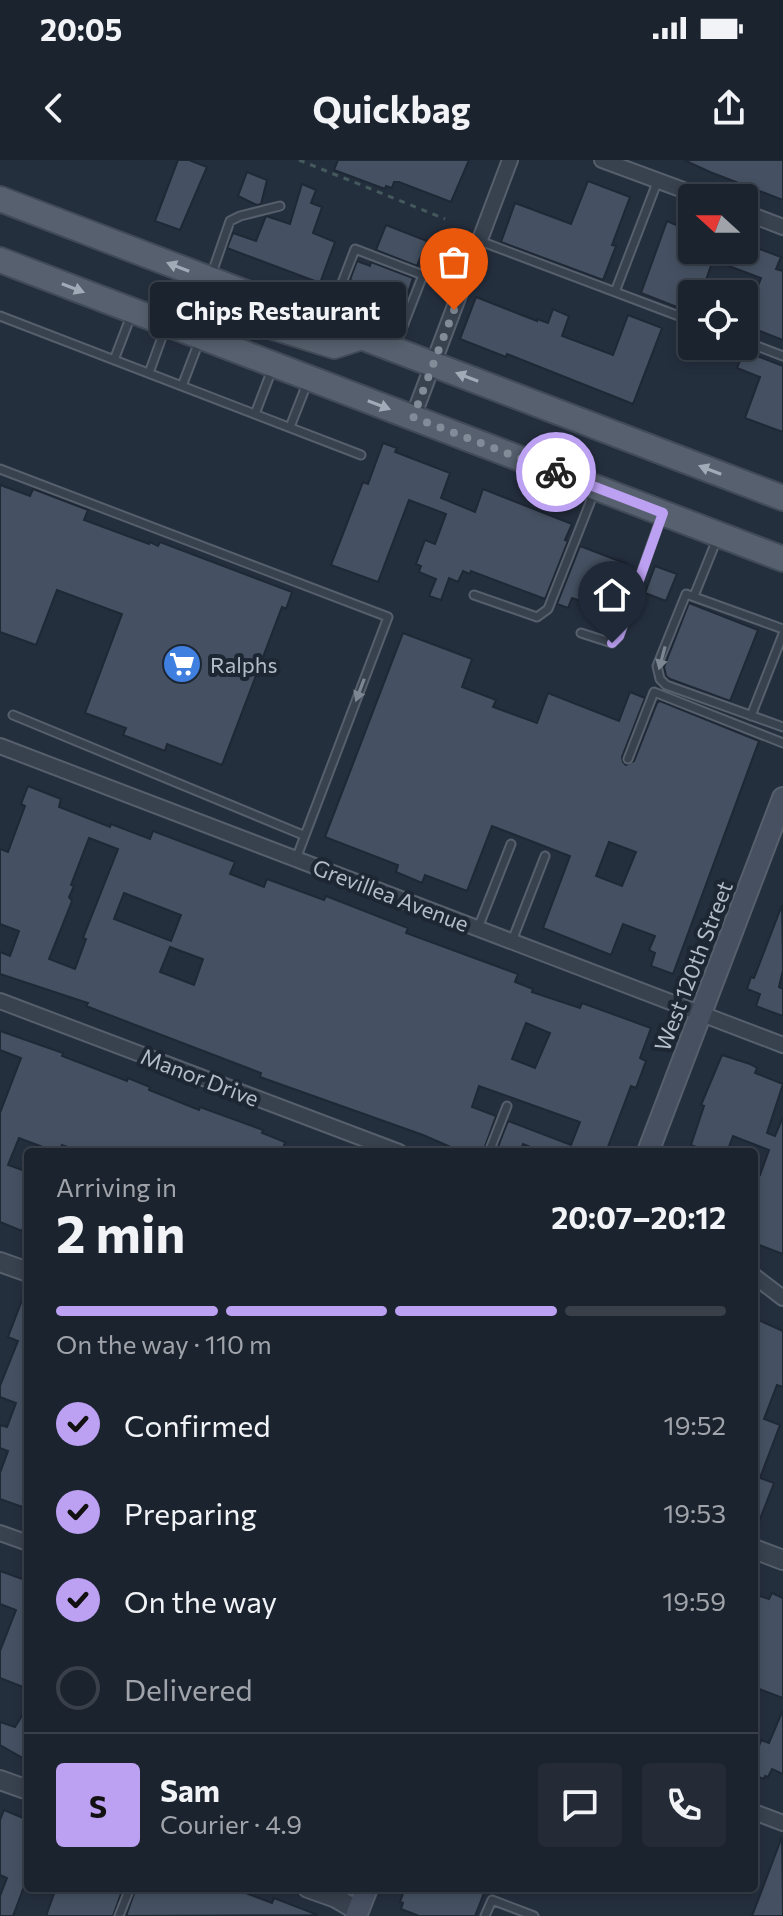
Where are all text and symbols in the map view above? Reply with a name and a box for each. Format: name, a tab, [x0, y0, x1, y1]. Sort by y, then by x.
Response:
text: 20:05	[40, 10, 122, 47]
icon: back	[32, 86, 76, 130]
text: Quickbag	[312, 86, 471, 130]
icon: share	[707, 86, 751, 130]
north arrow	[678, 184, 758, 264]
map controls	[678, 184, 758, 360]
pin	[420, 228, 488, 310]
icon: bag	[432, 240, 476, 284]
one-way arrow	[166, 260, 190, 273]
button: locate	[678, 280, 758, 360]
one-way arrow	[61, 282, 85, 295]
callout: Chips Restaurant	[150, 282, 406, 338]
text: Chips Restaurant	[176, 294, 380, 325]
one-way arrow	[455, 370, 479, 383]
one-way arrow	[368, 399, 392, 412]
courier	[516, 432, 596, 512]
icon: bike	[534, 450, 578, 494]
one-way arrow	[698, 463, 722, 476]
pin	[578, 561, 646, 643]
icon: home	[590, 573, 634, 617]
supermarket icon: Ralphs	[161, 643, 203, 685]
one-way arrow	[656, 646, 668, 671]
place label: Ralphs	[210, 651, 277, 678]
one-way arrow	[353, 678, 366, 702]
street label: Grevillea Avenue	[309, 853, 473, 937]
street label: West 120th Street	[648, 877, 738, 1055]
street label: Manor Drive	[137, 1042, 263, 1112]
text: Arriving in	[56, 1171, 177, 1202]
text: 20:07–20:12	[551, 1198, 726, 1235]
text: 2 min	[56, 1200, 185, 1264]
text: On the way · 110 m	[56, 1328, 272, 1359]
icon: check	[56, 1402, 100, 1446]
text: Confirmed	[124, 1406, 271, 1443]
text: 19:52	[664, 1409, 726, 1440]
icon: check	[56, 1490, 100, 1534]
text: Preparing	[124, 1494, 257, 1531]
text: 19:53	[663, 1497, 726, 1528]
icon: check	[56, 1578, 100, 1622]
text: On the way	[124, 1582, 277, 1619]
text: 19:59	[662, 1585, 726, 1616]
text: Delivered	[124, 1670, 253, 1707]
button: chat	[538, 1763, 622, 1847]
button: phone	[642, 1763, 726, 1847]
text: Sam	[160, 1771, 220, 1808]
text: S	[89, 1787, 107, 1824]
text: Courier · 4.9	[160, 1808, 302, 1839]

